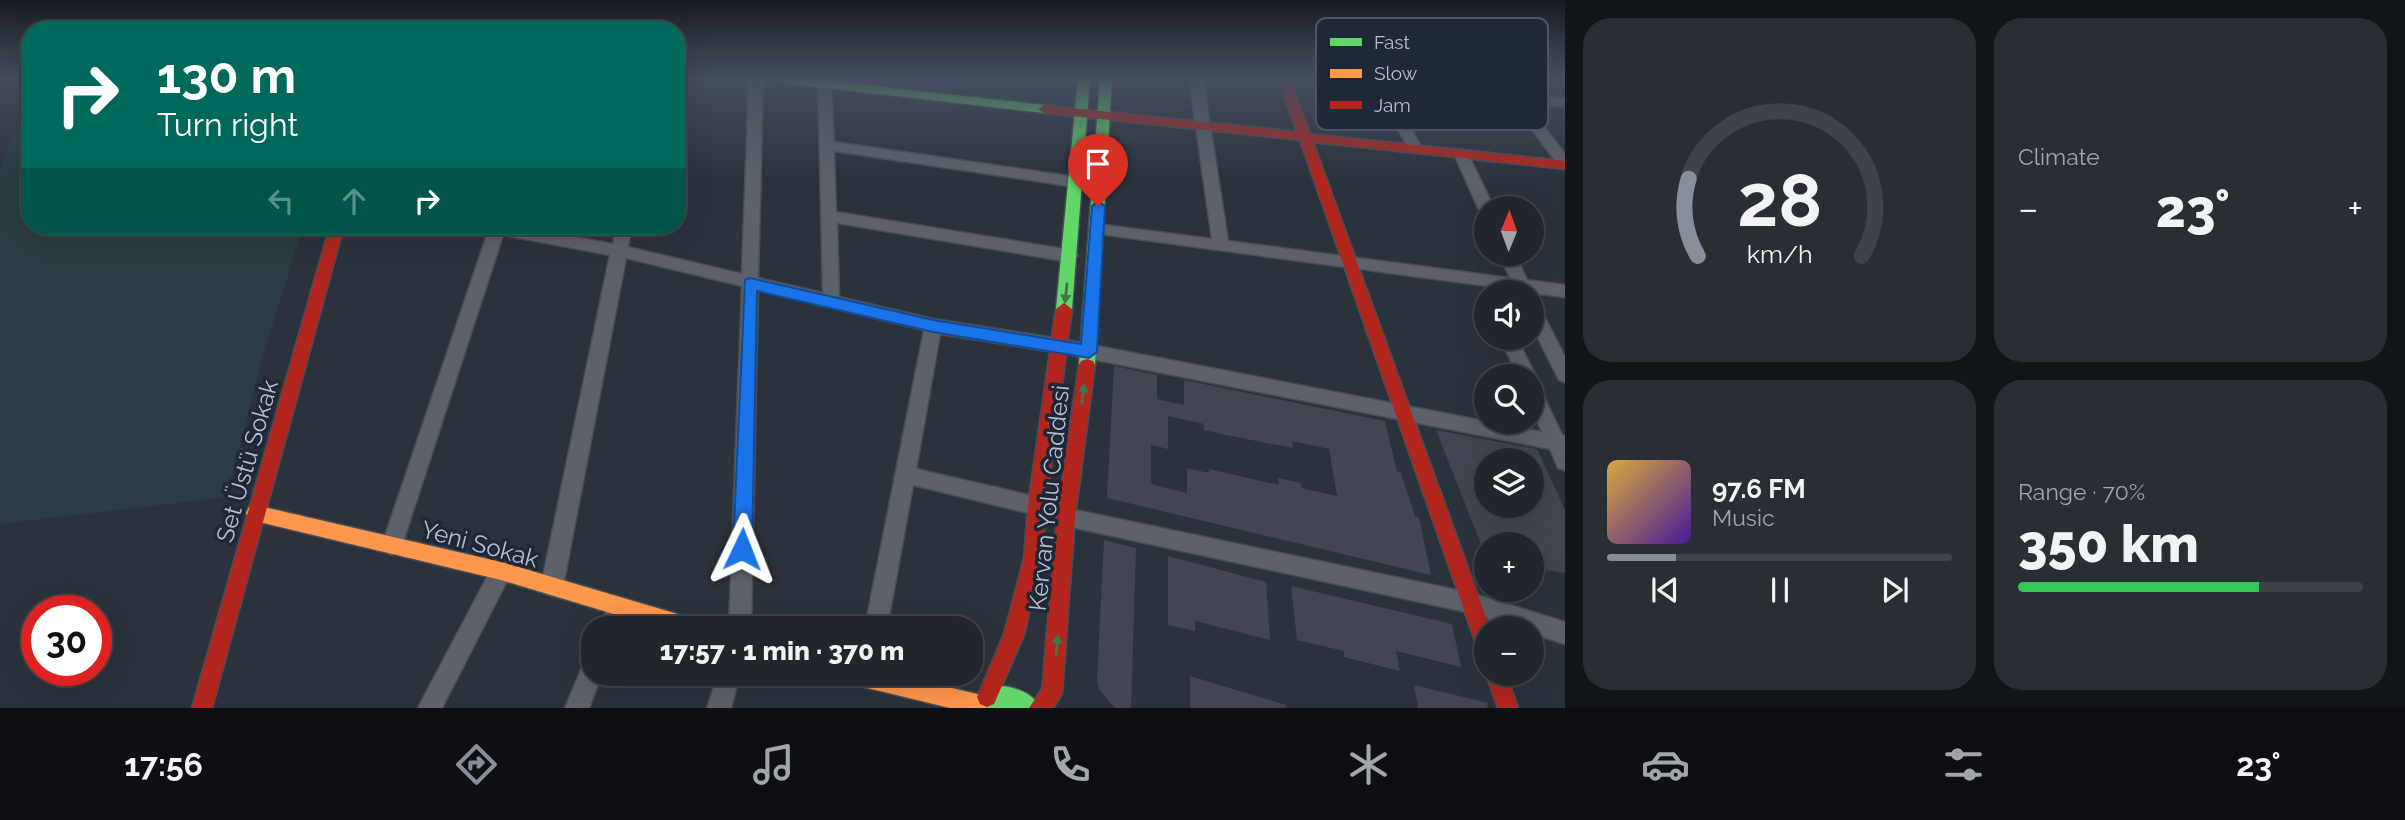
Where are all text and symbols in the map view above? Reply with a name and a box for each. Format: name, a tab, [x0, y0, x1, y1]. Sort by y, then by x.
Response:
legend	[1316, 18, 1548, 130]
text: Fast	[1374, 31, 1410, 53]
text: 130 m	[157, 47, 296, 104]
icon: right	[42, 49, 133, 140]
text: Slow	[1374, 62, 1418, 84]
text: Jam	[1374, 94, 1411, 116]
text: Turn right	[157, 106, 298, 143]
pin	[1068, 134, 1128, 206]
text: Climate	[2018, 143, 2100, 170]
icon: arrive	[1079, 145, 1117, 183]
text: 28	[1737, 158, 1822, 243]
text: 23°	[2156, 178, 2230, 239]
icon: left	[262, 182, 300, 220]
icon: ahead	[335, 182, 373, 220]
icon: right	[408, 182, 446, 220]
text: −	[2018, 186, 2038, 231]
text: +	[2347, 186, 2363, 231]
north arrow	[1474, 196, 1544, 266]
map controls	[1474, 196, 1544, 686]
text: km/h	[1747, 239, 1812, 269]
button: sound	[1474, 280, 1544, 350]
one-way arrow	[1061, 282, 1072, 304]
button: search	[1474, 364, 1544, 434]
street label: Set Üstü Sokak	[210, 376, 284, 546]
one-way arrow	[1078, 383, 1089, 405]
street label: Kervan Yolu Caddesi	[1023, 384, 1075, 612]
button: layers	[1474, 448, 1544, 518]
text: 97.6 FM	[1712, 474, 1806, 504]
text: Range · 70%	[2018, 478, 2145, 505]
text: Music	[1712, 504, 1775, 531]
position arrow	[705, 512, 779, 586]
text: 350 km	[2018, 513, 2199, 574]
street label: Yeni Sokak	[418, 514, 542, 574]
button: +	[1474, 532, 1544, 602]
icon: previous	[1646, 571, 1684, 609]
icon: pause	[1761, 571, 1799, 609]
icon: next	[1876, 571, 1914, 609]
speed limit sign: 30	[21, 595, 112, 686]
button: −	[1474, 616, 1544, 686]
one-way arrow	[1051, 633, 1062, 655]
text: 17:57 · 1 min · 370 m	[660, 636, 904, 666]
icon: directions	[452, 740, 501, 789]
icon: music	[749, 740, 798, 789]
icon: phone	[1046, 740, 1095, 789]
icon: climate	[1344, 740, 1393, 789]
icon: car	[1641, 740, 1690, 789]
icon: filters	[1939, 740, 1988, 789]
text: 17:56	[124, 746, 203, 783]
text: 23°	[2236, 746, 2281, 783]

